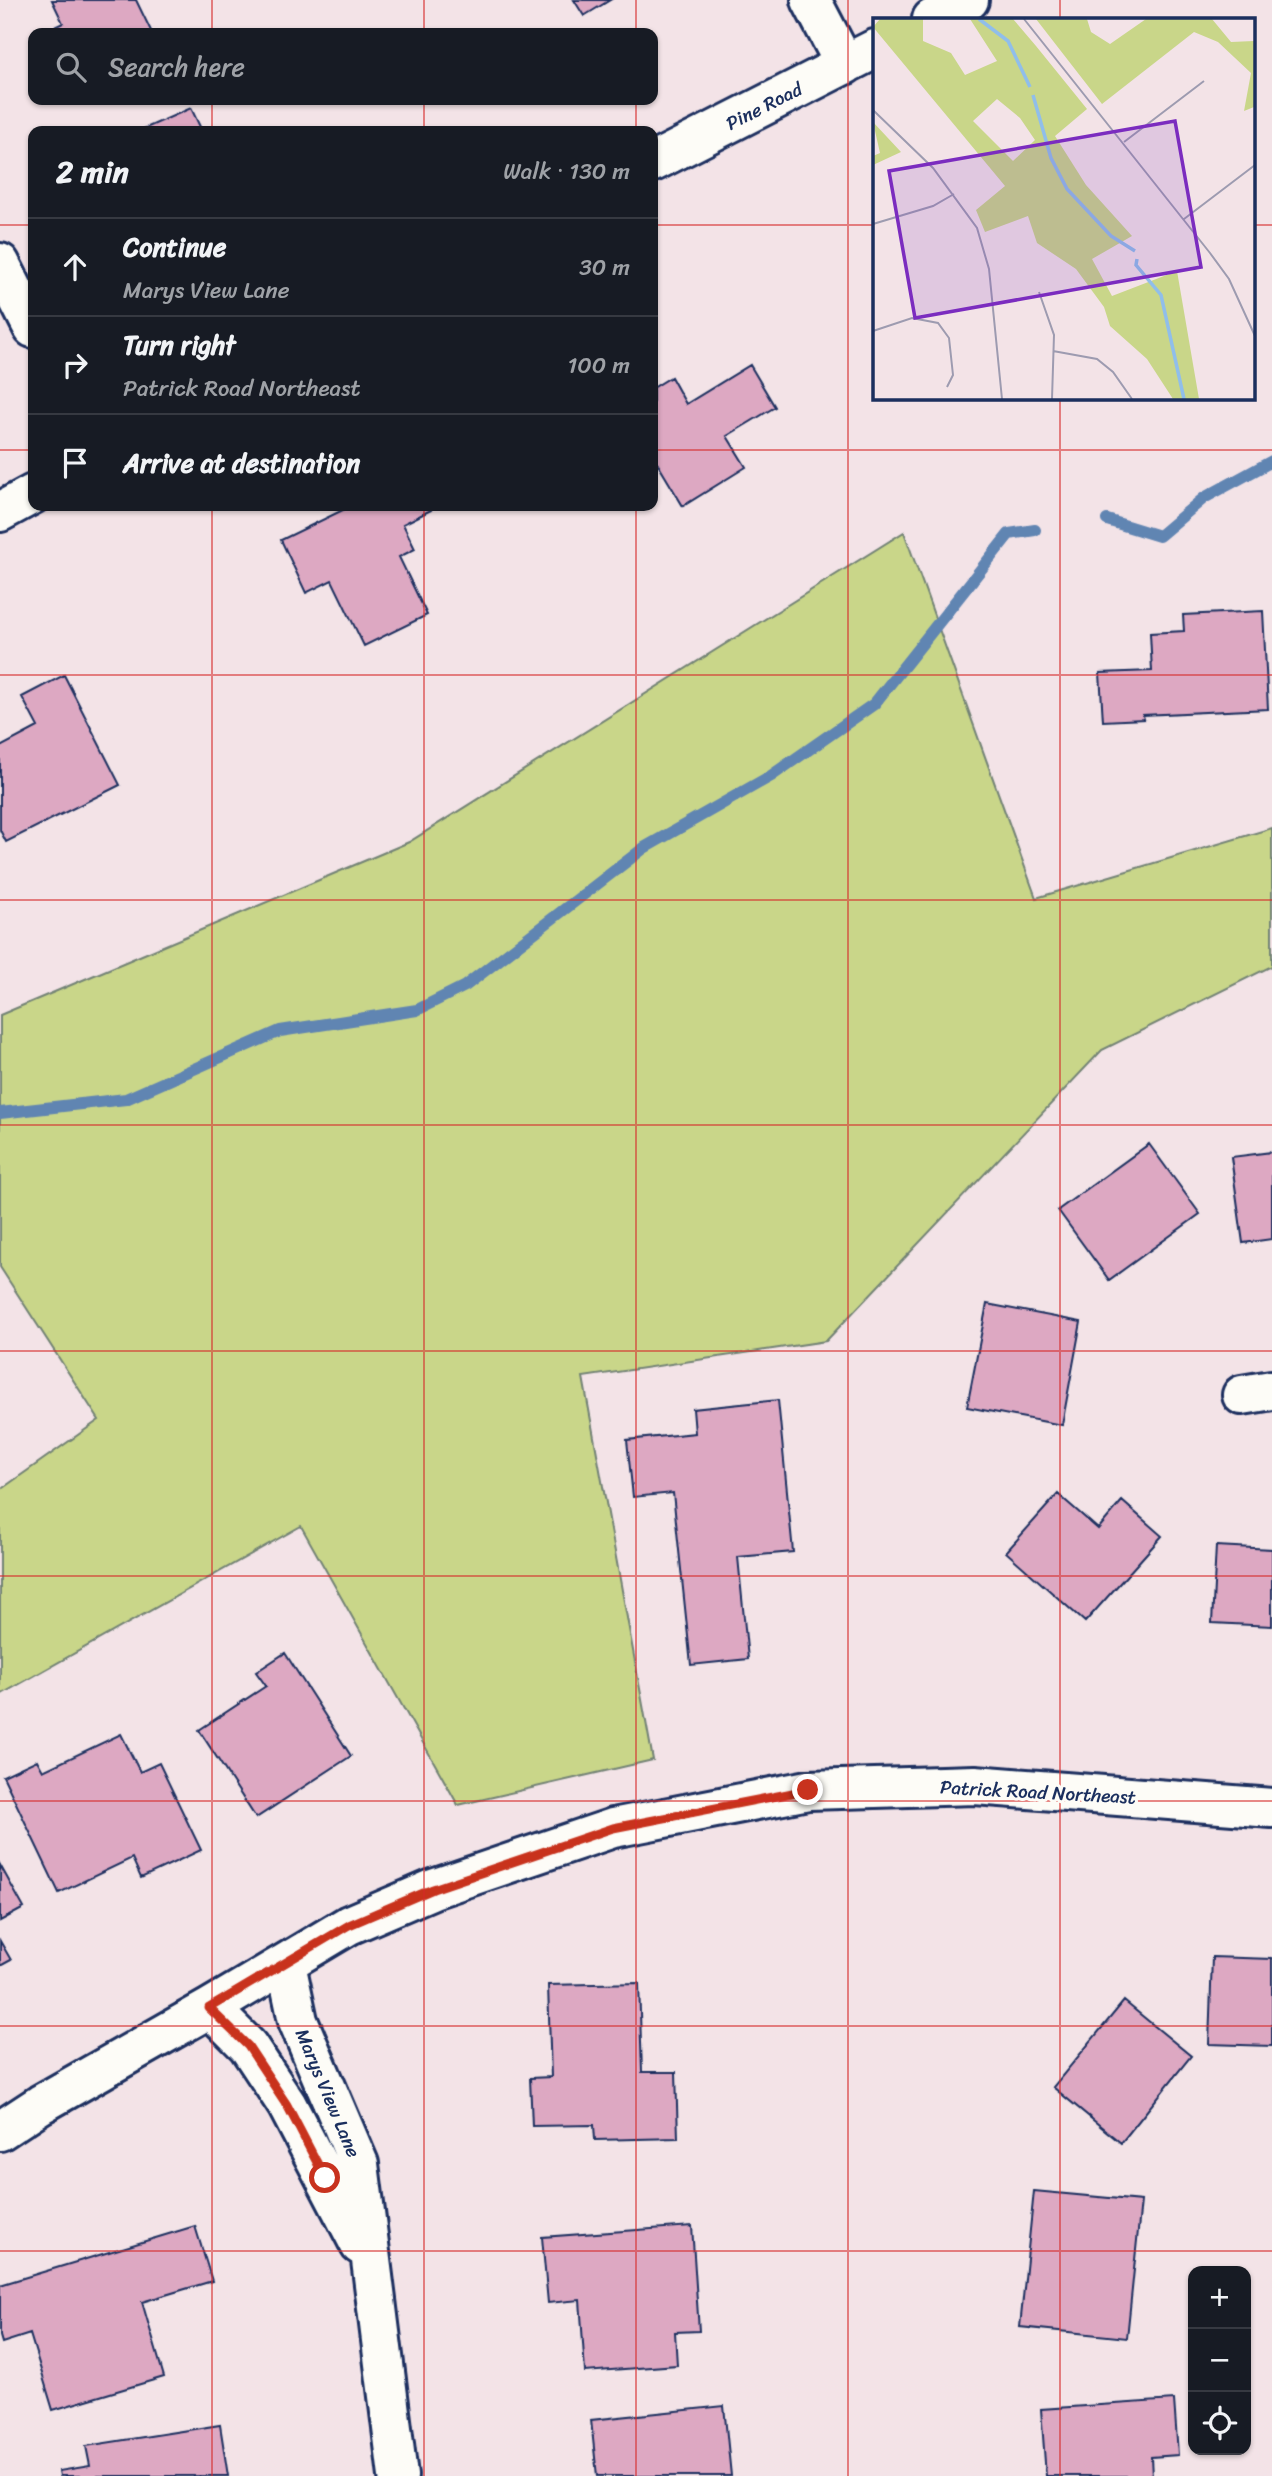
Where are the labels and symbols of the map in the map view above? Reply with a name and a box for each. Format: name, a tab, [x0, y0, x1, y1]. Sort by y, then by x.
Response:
inset map	[873, 18, 1254, 399]
street label: Pine Road	[720, 72, 809, 139]
street label: Patrick Road Northeast	[939, 1770, 1137, 1814]
route end	[792, 1774, 823, 1805]
street label: Marys View Lane	[286, 2023, 370, 2163]
route start	[309, 2162, 340, 2193]

